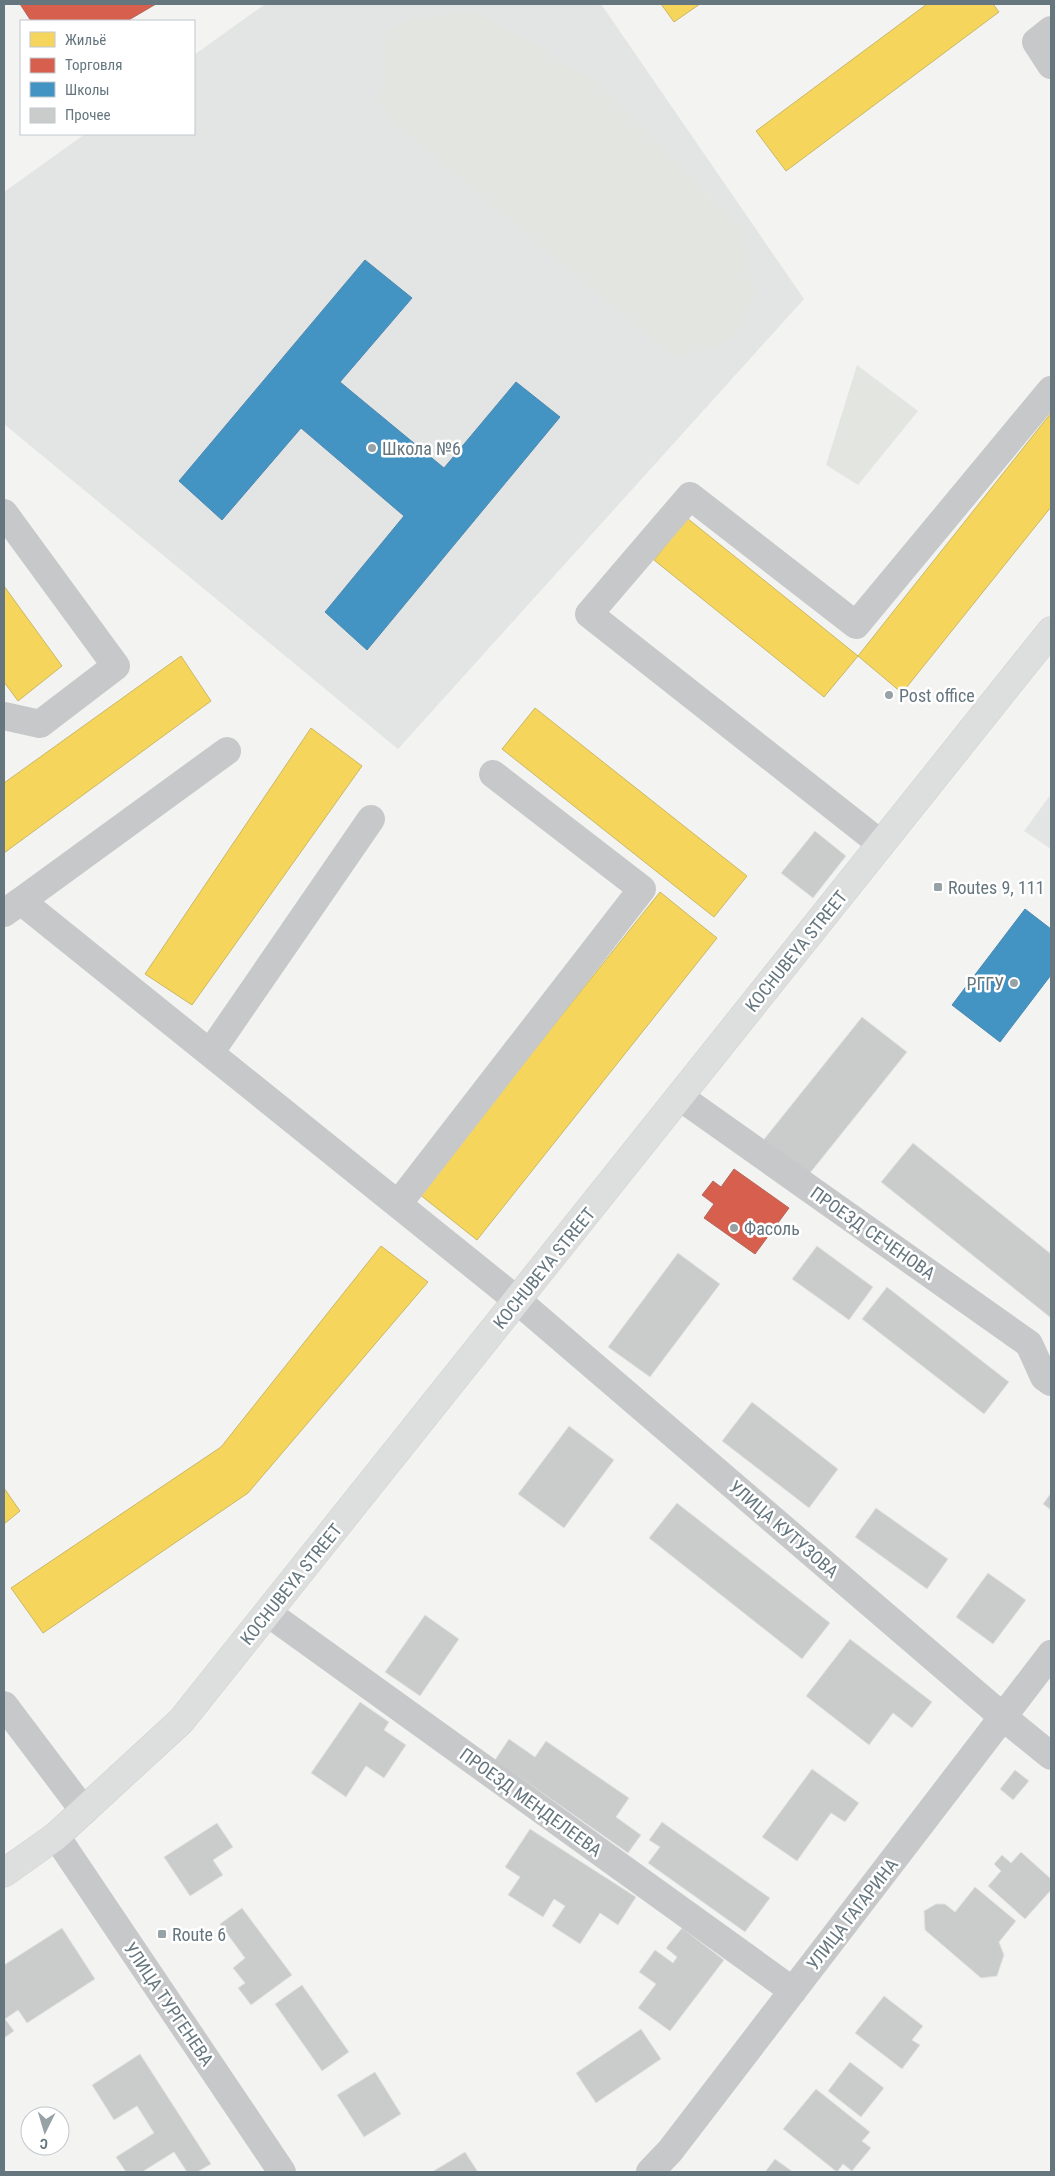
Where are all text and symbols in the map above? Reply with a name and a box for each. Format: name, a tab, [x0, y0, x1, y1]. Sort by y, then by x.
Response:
legend	[20, 20, 195, 135]
text: Жильё	[65, 31, 106, 49]
text: Торговля	[65, 56, 122, 74]
text: Школы	[65, 81, 110, 99]
text: Прочее	[65, 106, 111, 124]
place label: Школа №6	[382, 438, 461, 459]
marker: Школа №6	[366, 442, 378, 454]
place label: Post office	[899, 685, 975, 706]
marker: Post office	[883, 689, 895, 701]
place label: Routes 9, 111	[948, 877, 1045, 898]
marker: Routes 9, 111	[932, 881, 944, 893]
street label: KOCHUBEYA STREET	[741, 886, 851, 1016]
place label: РГГУ	[967, 973, 1004, 994]
marker: РГГУ	[1008, 977, 1020, 989]
street label: ПРОЕЗД СЕЧЕНОВА	[807, 1182, 940, 1284]
street label: KOCHUBEYA STREET	[489, 1203, 599, 1333]
place label: Фасоль	[744, 1218, 800, 1239]
marker: Фасоль	[728, 1222, 740, 1234]
street label: УЛИЦА КУТУЗОВА	[725, 1476, 843, 1582]
street label: KOCHUBEYA STREET	[236, 1519, 346, 1649]
street label: ПРОЕЗД МЕНДЕЛЕЕВА	[456, 1743, 606, 1861]
street label: УЛИЦА ГАГАРИНА	[802, 1854, 902, 1974]
place label: Route 6	[172, 1924, 226, 1945]
marker: Route 6	[156, 1928, 168, 1940]
street label: УЛИЦА ТУРГЕНЕВА	[120, 1938, 219, 2070]
north arrow	[20, 2106, 70, 2156]
text: С	[39, 2136, 49, 2152]

